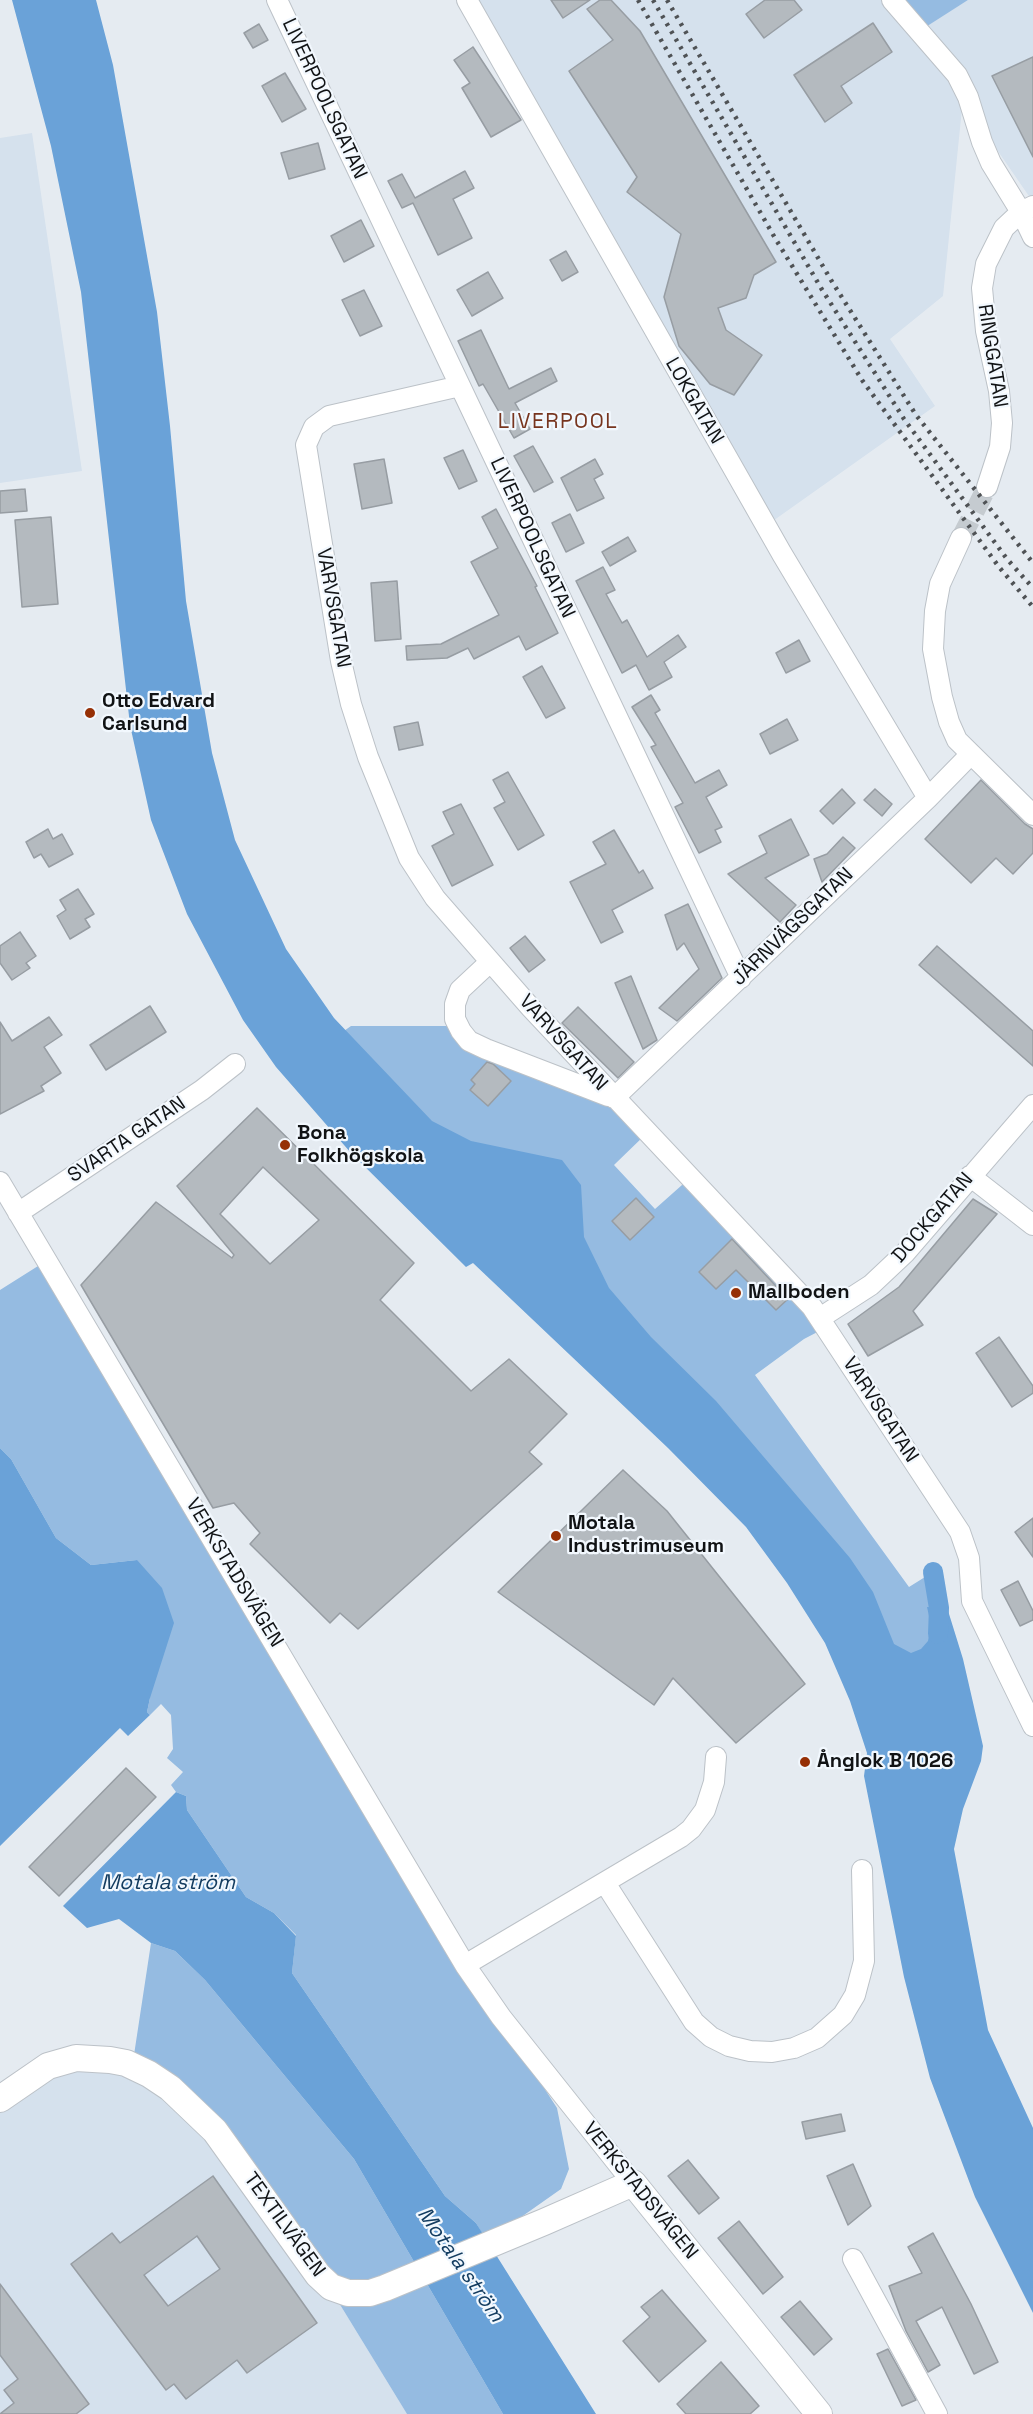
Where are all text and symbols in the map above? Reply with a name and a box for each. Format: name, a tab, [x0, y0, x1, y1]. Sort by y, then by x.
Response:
street label: LIVERPOOLSGATAN	[276, 15, 372, 183]
street label: RINGGATAN	[972, 303, 1012, 409]
street label: LOKGATAN	[660, 353, 728, 449]
district label: LIVERPOOL	[498, 409, 618, 435]
street label: LIVERPOOLSGATAN	[484, 454, 580, 622]
street label: VARVSGATAN	[311, 546, 355, 670]
place label: Otto Edvard Carlsund	[102, 690, 215, 737]
marker: Otto Edvard Carlsund	[83, 706, 97, 720]
street label: JÄRNVÄGSGATAN	[727, 863, 859, 991]
street label: VARVSGATAN	[514, 990, 612, 1096]
street label: SVARTA GATAN	[64, 1092, 190, 1188]
place label: Bona Folkhögskola	[297, 1122, 424, 1169]
marker: Bona Folkhögskola	[278, 1138, 292, 1152]
street label: DOCKGATAN	[887, 1168, 979, 1268]
place label: Mallboden	[748, 1281, 849, 1305]
marker: Mallboden	[729, 1286, 743, 1300]
street label: VARVSGATAN	[837, 1353, 923, 1467]
street label: VERKSTADSVÄGEN	[180, 1494, 288, 1652]
place label: Motala Industrimuseum	[568, 1512, 724, 1559]
marker: Motala Industrimuseum	[549, 1529, 563, 1543]
place label: Ånglok B 1026	[817, 1750, 953, 1774]
marker: Ånglok B 1026	[798, 1755, 812, 1769]
water label: Motala ström	[101, 1870, 235, 1896]
street label: VERKSTADSVÄGEN	[577, 2118, 703, 2264]
street label: TEXTILVÄGEN	[238, 2168, 330, 2282]
water label: Motala ström	[411, 2203, 509, 2327]

